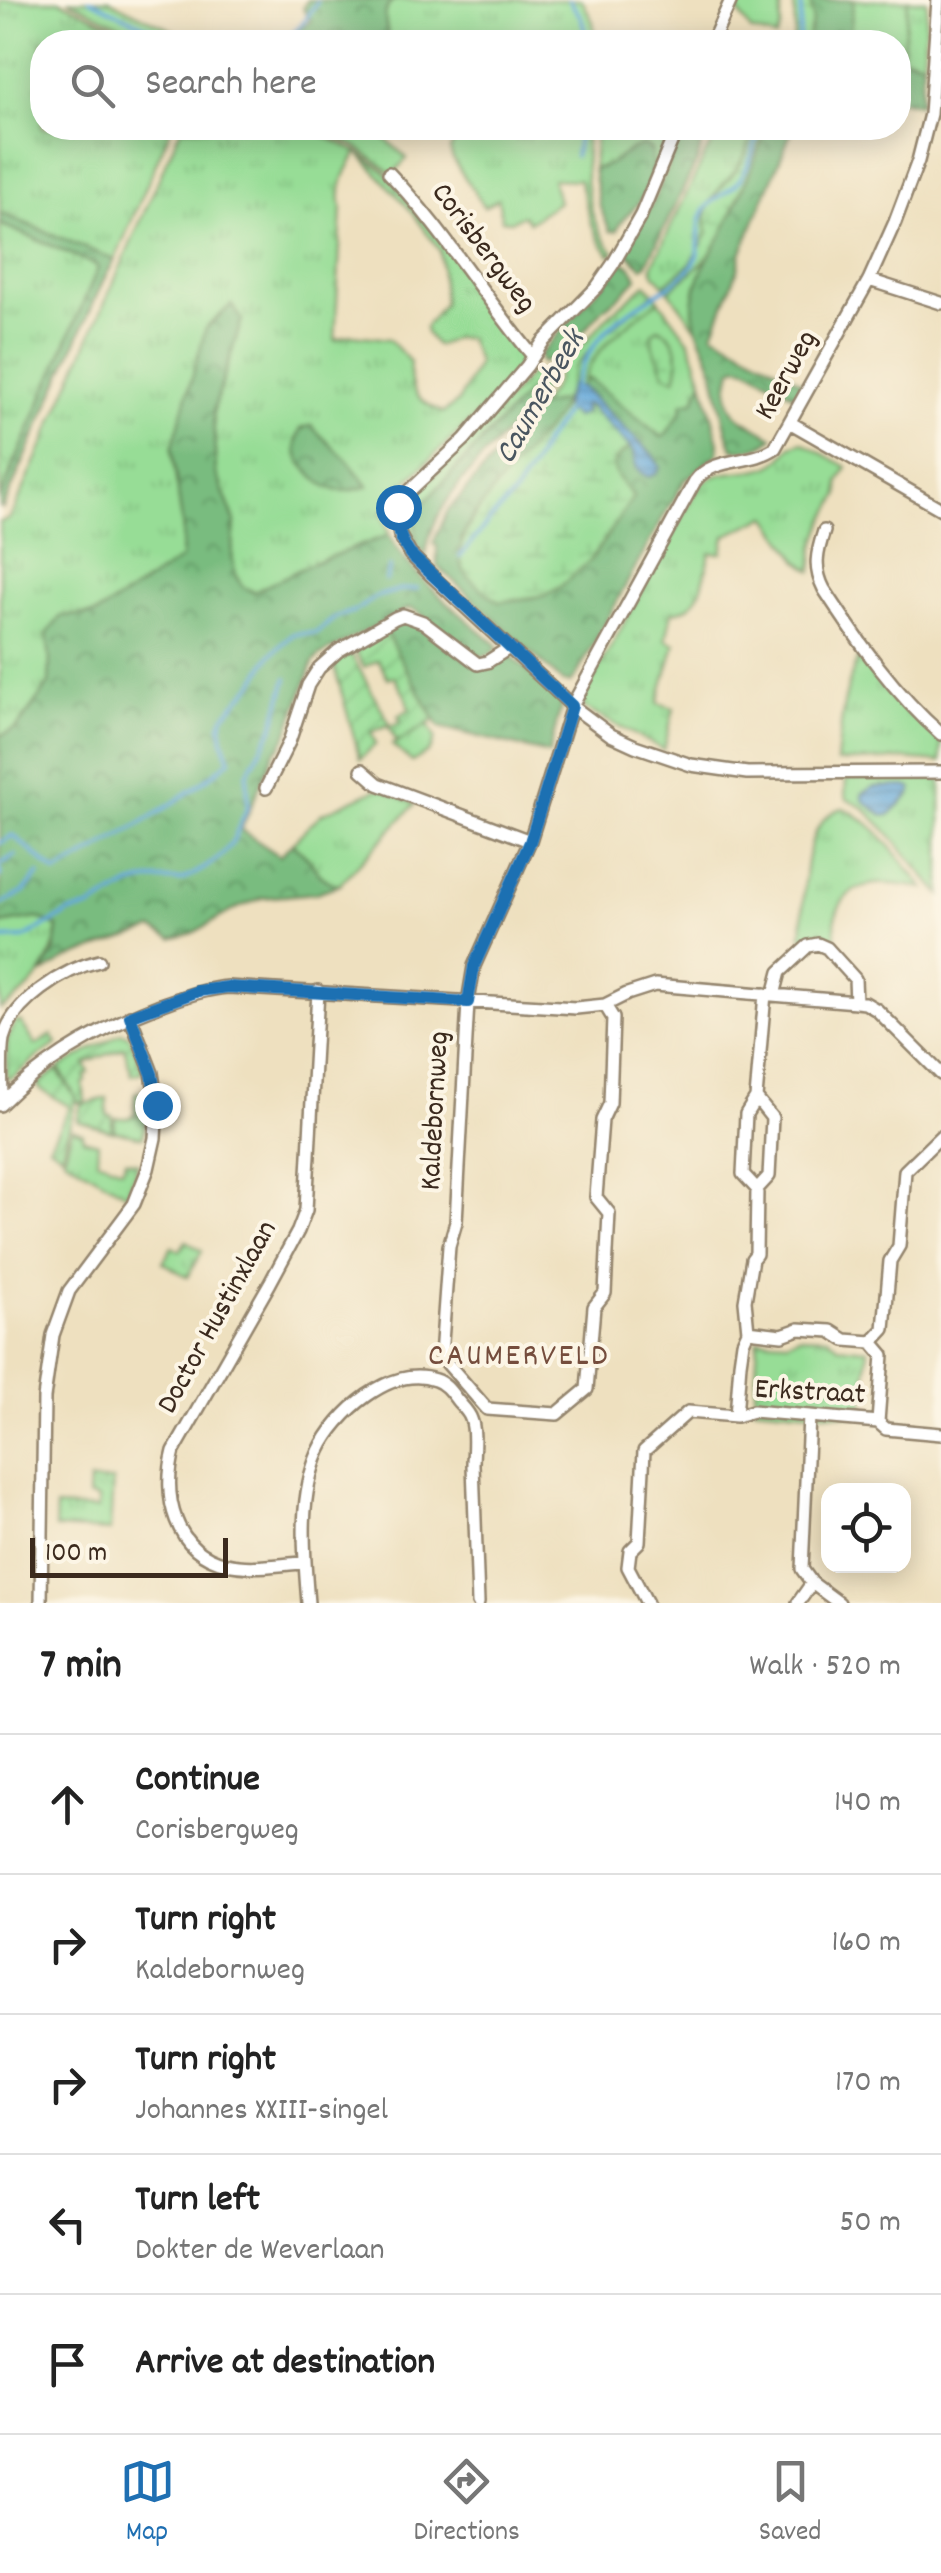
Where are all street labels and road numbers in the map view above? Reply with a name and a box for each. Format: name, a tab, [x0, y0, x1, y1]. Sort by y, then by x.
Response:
street label: Corisbergweg	[419, 175, 545, 323]
street label: Keerweg	[746, 323, 830, 429]
street label: Kaldebornweg	[411, 1030, 463, 1192]
street label: Doctor Hustinxlaan	[148, 1214, 290, 1422]
street label: Erkstraat	[753, 1370, 867, 1418]

